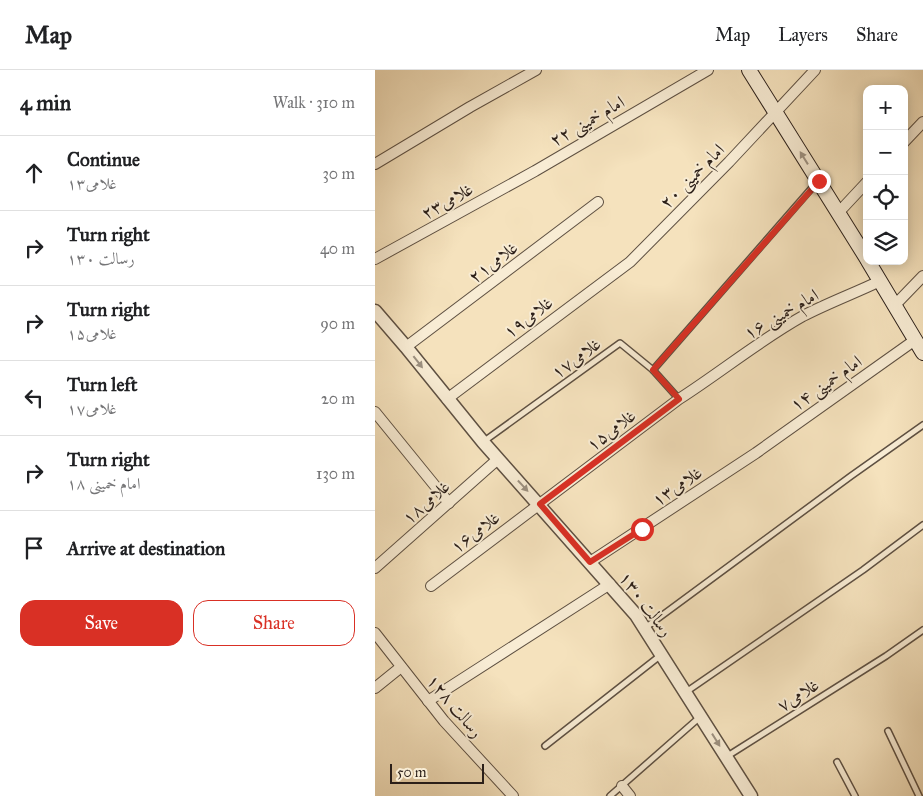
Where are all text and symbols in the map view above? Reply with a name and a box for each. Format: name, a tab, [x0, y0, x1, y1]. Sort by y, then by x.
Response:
text: Map	[25, 20, 72, 50]
text: Map	[715, 24, 750, 46]
text: Layers	[778, 24, 828, 46]
text: Share	[856, 24, 898, 46]
map controls	[863, 85, 908, 265]
button: +	[863, 85, 908, 130]
text: 4 min	[20, 90, 71, 116]
street label: امام خمینی ۲۲	[546, 91, 631, 156]
text: Walk · 310 m	[273, 93, 355, 112]
button: −	[863, 130, 908, 175]
street label: امام خمینی ۲۰	[655, 139, 733, 217]
text: Continue	[67, 148, 140, 171]
one-way arrow	[799, 151, 809, 164]
icon: ahead	[20, 159, 48, 187]
text: 30 m	[322, 164, 355, 183]
route end	[808, 170, 831, 193]
text: غلامی۱۳	[67, 174, 117, 193]
button: locate	[863, 175, 908, 220]
street label: غلامی۲۳	[417, 178, 477, 224]
button: layers	[863, 220, 908, 265]
text: Turn right	[67, 223, 150, 246]
icon: right	[20, 234, 48, 262]
street label: غلامی۲۱	[464, 236, 522, 288]
text: 40 m	[320, 239, 355, 258]
text: رسالت ۱۳۰	[67, 249, 135, 268]
street label: امام خمینی ۱۶	[740, 284, 825, 349]
street label: غلامی۱۹	[499, 291, 557, 343]
text: Turn right	[67, 298, 150, 321]
icon: right	[20, 309, 48, 337]
text: 90 m	[320, 314, 355, 333]
text: غلامی۱۵	[67, 324, 117, 343]
street label: غلامی۱۷	[547, 333, 605, 383]
street label: امام خمینی ۱۴	[786, 350, 869, 420]
one-way arrow	[412, 355, 423, 368]
text: Turn left	[67, 373, 137, 396]
icon: left	[20, 384, 48, 412]
text: 20 m	[321, 389, 355, 408]
text: غلامی۱۷	[67, 399, 117, 418]
street label: غلامی۱۵	[582, 404, 640, 456]
text: Turn right	[67, 448, 150, 471]
icon: right	[20, 459, 48, 487]
street label: غلامی۱۳	[648, 461, 706, 511]
text: 130 m	[316, 464, 355, 483]
text: امام خمینی ۱۸	[67, 474, 140, 493]
street label: غلامی۱۸	[398, 475, 454, 529]
one-way arrow	[517, 480, 529, 492]
street label: غلامی۱۶	[446, 506, 504, 558]
route start	[631, 518, 654, 541]
icon: arrive	[20, 534, 48, 562]
text: Arrive at destination	[67, 537, 225, 560]
street label: رسالت ۱۳۰	[614, 567, 678, 641]
button: Save	[20, 600, 183, 646]
button: Share	[193, 600, 355, 646]
street label: رسالت ۱۲۸	[422, 670, 488, 742]
street label: غلامی۷	[773, 674, 823, 716]
one-way arrow	[711, 733, 720, 747]
scale bar	[390, 761, 484, 784]
text: 50 m	[397, 764, 426, 781]

